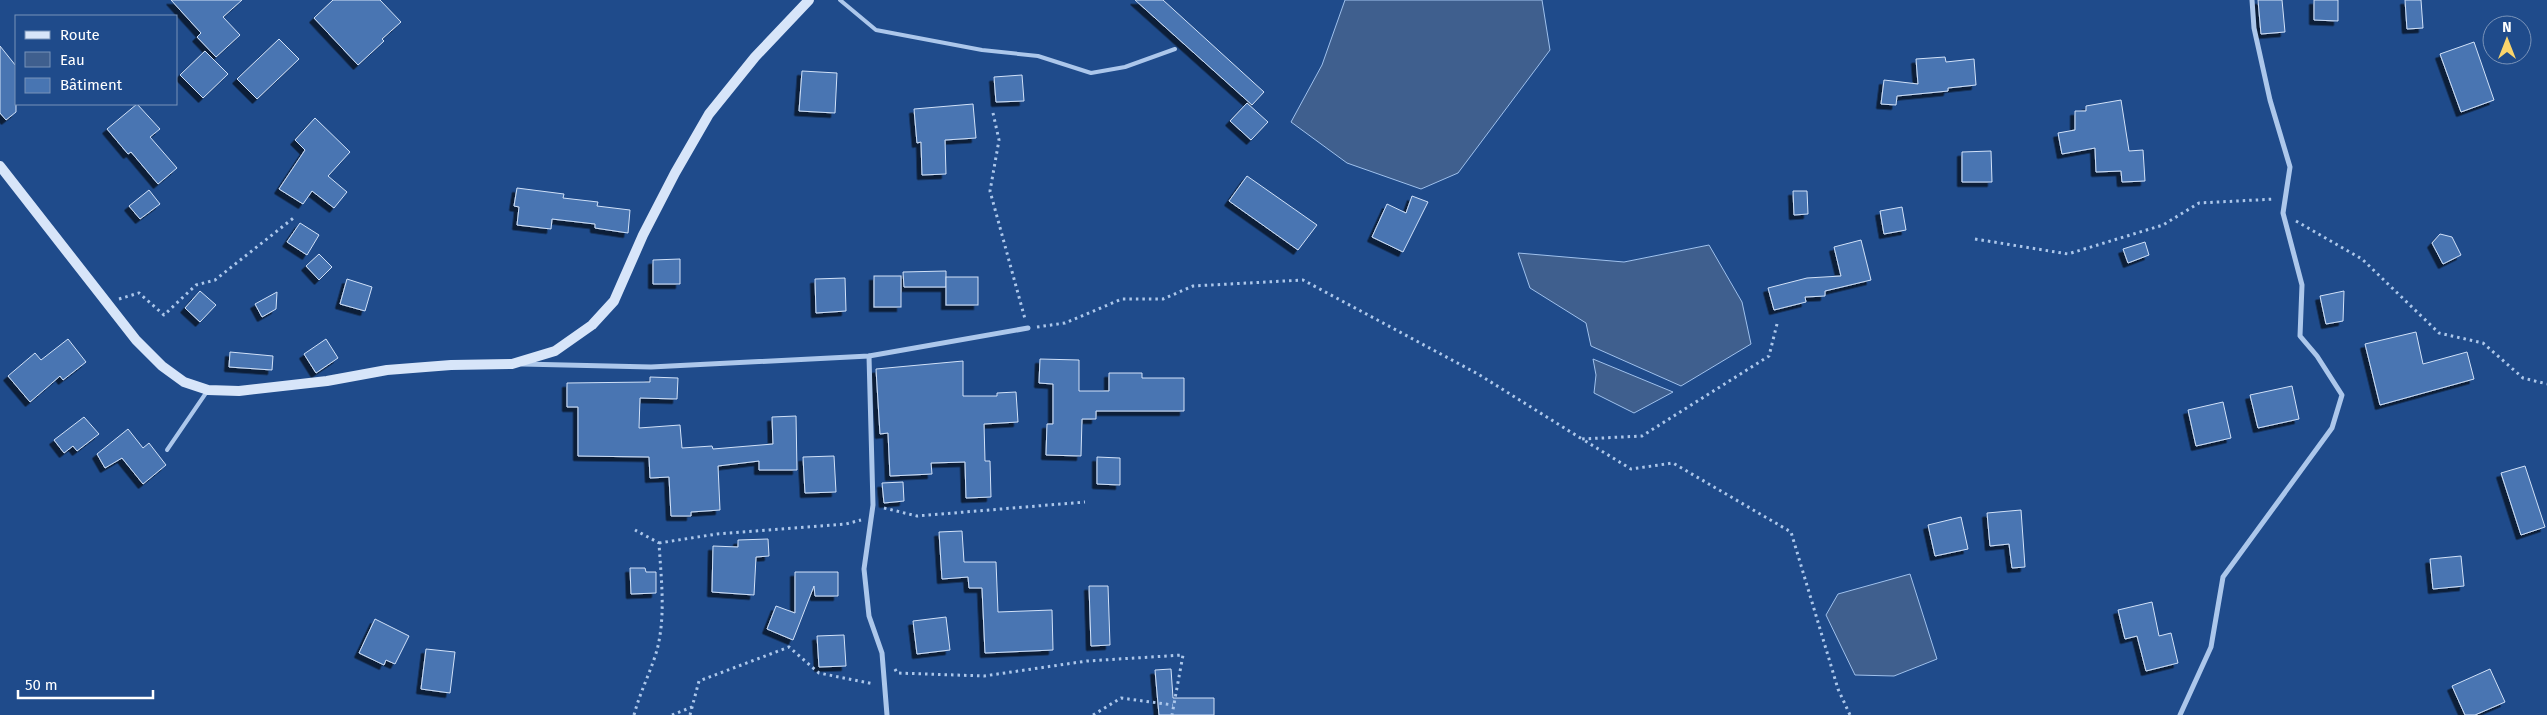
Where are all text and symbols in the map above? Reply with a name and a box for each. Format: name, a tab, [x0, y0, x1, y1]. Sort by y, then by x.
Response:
legend	[15, 15, 178, 105]
north arrow	[2482, 15, 2532, 65]
text: N	[2502, 19, 2512, 36]
text: Route	[60, 26, 100, 44]
text: Eau	[60, 51, 85, 69]
text: Bâtiment	[60, 76, 123, 94]
scale bar	[18, 668, 152, 700]
text: 50 m	[25, 676, 58, 694]

